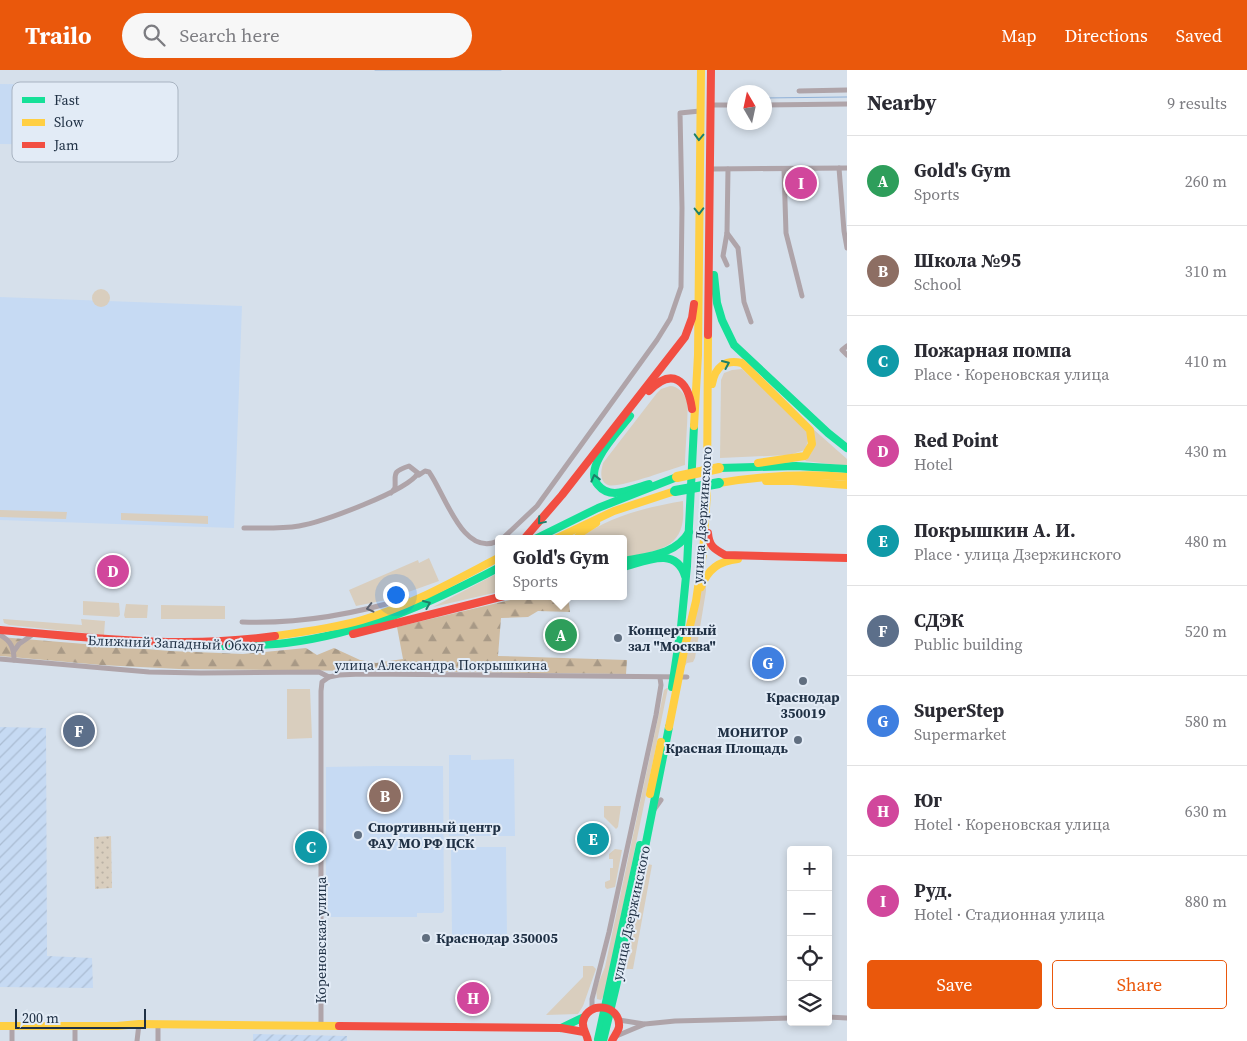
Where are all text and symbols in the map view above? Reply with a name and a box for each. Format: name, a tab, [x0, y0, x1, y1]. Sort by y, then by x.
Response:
search box	[122, 13, 472, 58]
text: Trailo	[25, 19, 92, 52]
icon: search	[140, 21, 168, 49]
text: Search here	[180, 22, 280, 48]
text: Map	[1001, 23, 1037, 48]
text: Directions	[1065, 23, 1148, 48]
text: Saved	[1176, 23, 1222, 48]
legend	[12, 82, 178, 162]
north arrow	[727, 85, 772, 130]
text: Nearby	[867, 88, 937, 117]
text: Fast	[54, 90, 80, 110]
text: 9 results	[1167, 92, 1227, 114]
text: Slow	[54, 112, 84, 132]
one-way arrow	[694, 133, 704, 141]
text: Jam	[53, 135, 79, 155]
text: Gold's Gym	[914, 157, 1011, 183]
pin: I	[785, 164, 817, 202]
text: A	[878, 170, 888, 192]
text: 260 m	[1185, 170, 1227, 192]
text: Sports	[914, 183, 959, 205]
one-way arrow	[694, 208, 704, 215]
text: Школа №95	[914, 247, 1021, 273]
text: B	[878, 260, 888, 282]
text: 310 m	[1185, 260, 1227, 282]
text: School	[914, 273, 962, 295]
text: Пожарная помпа	[914, 337, 1071, 363]
text: C	[878, 350, 888, 372]
text: 410 m	[1185, 350, 1227, 372]
one-way arrow	[720, 360, 729, 370]
text: Place · Кореновская улица	[914, 363, 1109, 385]
text: Red Point	[914, 427, 998, 453]
text: D	[877, 440, 889, 462]
text: 430 m	[1185, 440, 1227, 462]
street label: улица Дзержинского	[687, 445, 717, 584]
text: Hotel	[914, 453, 953, 475]
one-way arrow	[590, 474, 601, 482]
one-way arrow	[538, 515, 547, 524]
text: Покрышкин А. И.	[914, 517, 1076, 543]
text: E	[878, 530, 888, 552]
text: 480 m	[1185, 530, 1227, 552]
popup	[495, 535, 627, 600]
text: Place · улица Дзержинского	[914, 543, 1121, 565]
text: Gold's Gym	[513, 544, 609, 570]
pin: D	[97, 552, 129, 590]
text: Sports	[513, 570, 558, 592]
your location	[383, 582, 409, 608]
one-way arrow	[422, 599, 431, 610]
one-way arrow	[366, 602, 375, 613]
text: СДЭК	[914, 607, 964, 633]
pin: A	[545, 616, 577, 654]
place label: Концертный зал "Москва"	[628, 620, 717, 656]
text: F	[878, 620, 888, 642]
text: 520 m	[1185, 620, 1227, 642]
street label: Ближний Западный Обход	[87, 630, 265, 656]
marker: Концертный зал "Москва"	[612, 632, 624, 644]
text: Public building	[914, 633, 1023, 655]
pin: G	[752, 644, 784, 682]
street label: улица Александра Покрышкина	[335, 655, 548, 675]
marker: Краснодар 350019	[797, 675, 809, 687]
place label: Краснодар 350019	[766, 687, 840, 723]
text: SuperStep	[914, 697, 1004, 723]
text: G	[878, 710, 888, 732]
text: 580 m	[1185, 710, 1227, 732]
pin: F	[63, 712, 95, 750]
place label: МОНИТОР Красная Площадь	[665, 722, 789, 758]
text: Supermarket	[914, 723, 1006, 745]
marker: МОНИТОР Красная Площадь	[792, 734, 804, 746]
pin: B	[369, 777, 401, 815]
text: Юг	[914, 787, 942, 813]
text: H	[877, 800, 889, 822]
text: 630 m	[1185, 800, 1227, 822]
text: Hotel · Кореновская улица	[914, 813, 1110, 835]
place label: Спортивный центр ФАУ МО РФ ЦСК	[368, 817, 501, 853]
pin: E	[577, 820, 609, 858]
pin: C	[295, 828, 327, 866]
marker: Спортивный центр ФАУ МО РФ ЦСК	[352, 829, 364, 841]
street label: улица Дзержинского	[607, 843, 655, 982]
map controls	[787, 846, 832, 1026]
button: +	[787, 846, 832, 891]
street label: Кореновская улица	[311, 876, 331, 1003]
text: Руд.	[914, 877, 952, 903]
text: I	[880, 890, 886, 912]
text: 880 m	[1185, 890, 1227, 912]
button: −	[787, 891, 832, 936]
text: Hotel · Стадионная улица	[914, 903, 1105, 925]
place label: Краснодар 350005	[436, 928, 558, 948]
marker: Краснодар 350005	[420, 932, 432, 944]
button: locate	[787, 936, 832, 981]
button: Save	[867, 960, 1042, 1009]
button: Share	[1052, 960, 1227, 1009]
pin: H	[457, 979, 489, 1017]
button: layers	[787, 981, 832, 1026]
scale bar	[15, 1006, 146, 1029]
text: 200 m	[22, 1008, 59, 1028]

